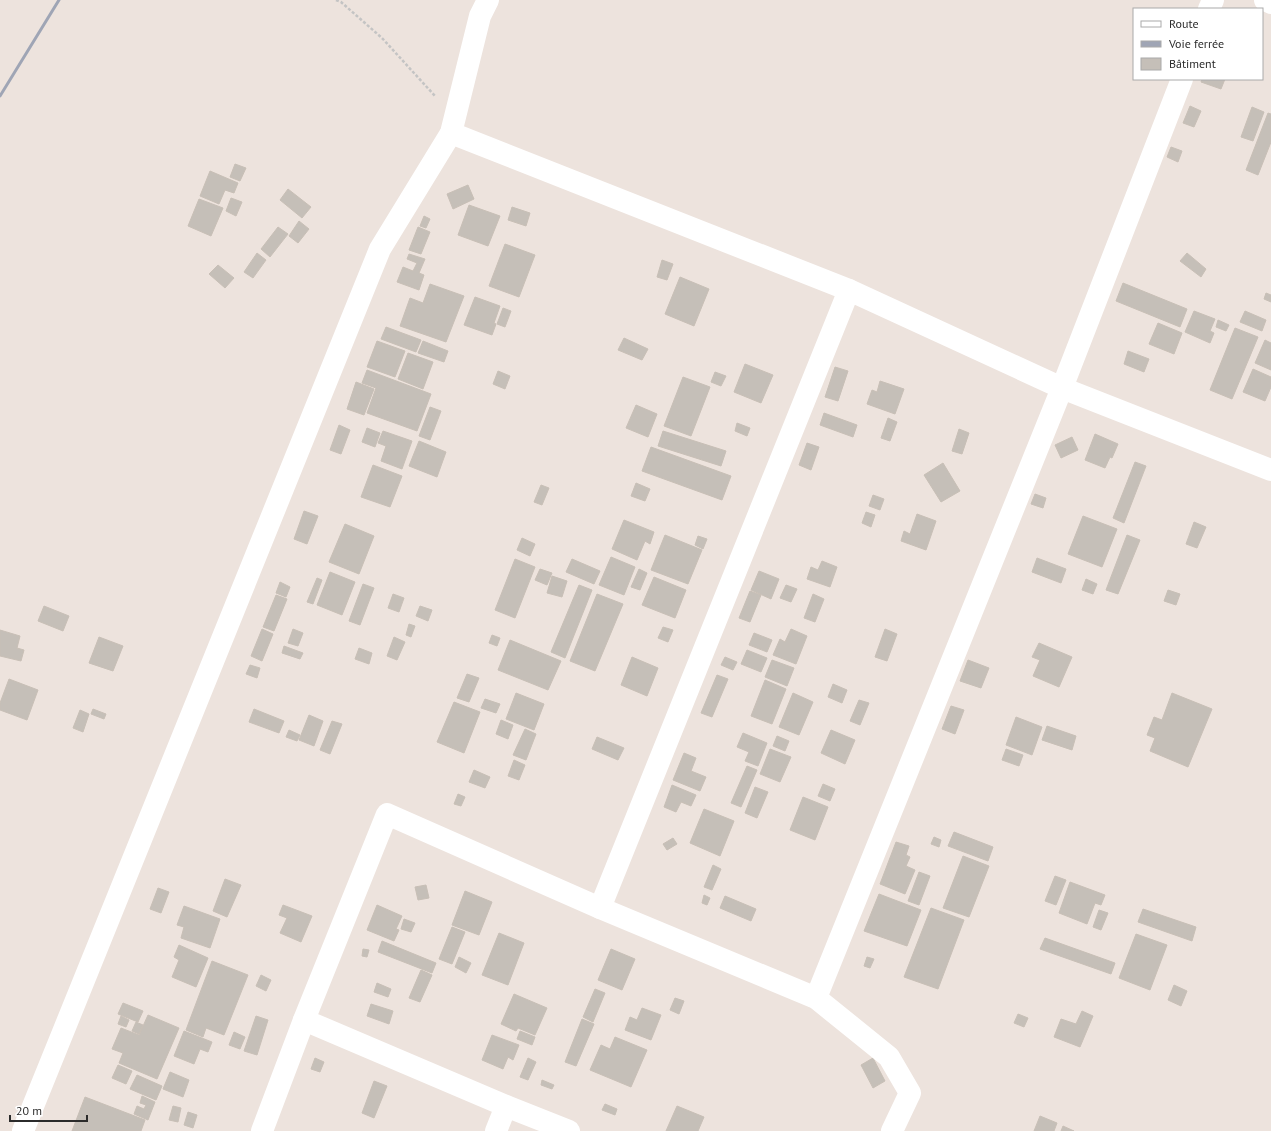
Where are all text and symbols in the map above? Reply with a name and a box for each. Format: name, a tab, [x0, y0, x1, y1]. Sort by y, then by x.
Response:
legend	[1133, 8, 1263, 80]
text: Route	[1169, 16, 1199, 31]
text: Voie ferrée	[1168, 36, 1224, 51]
text: Bâtiment	[1169, 56, 1216, 71]
scale bar	[10, 1097, 87, 1123]
text: 20 m	[16, 1103, 42, 1118]

